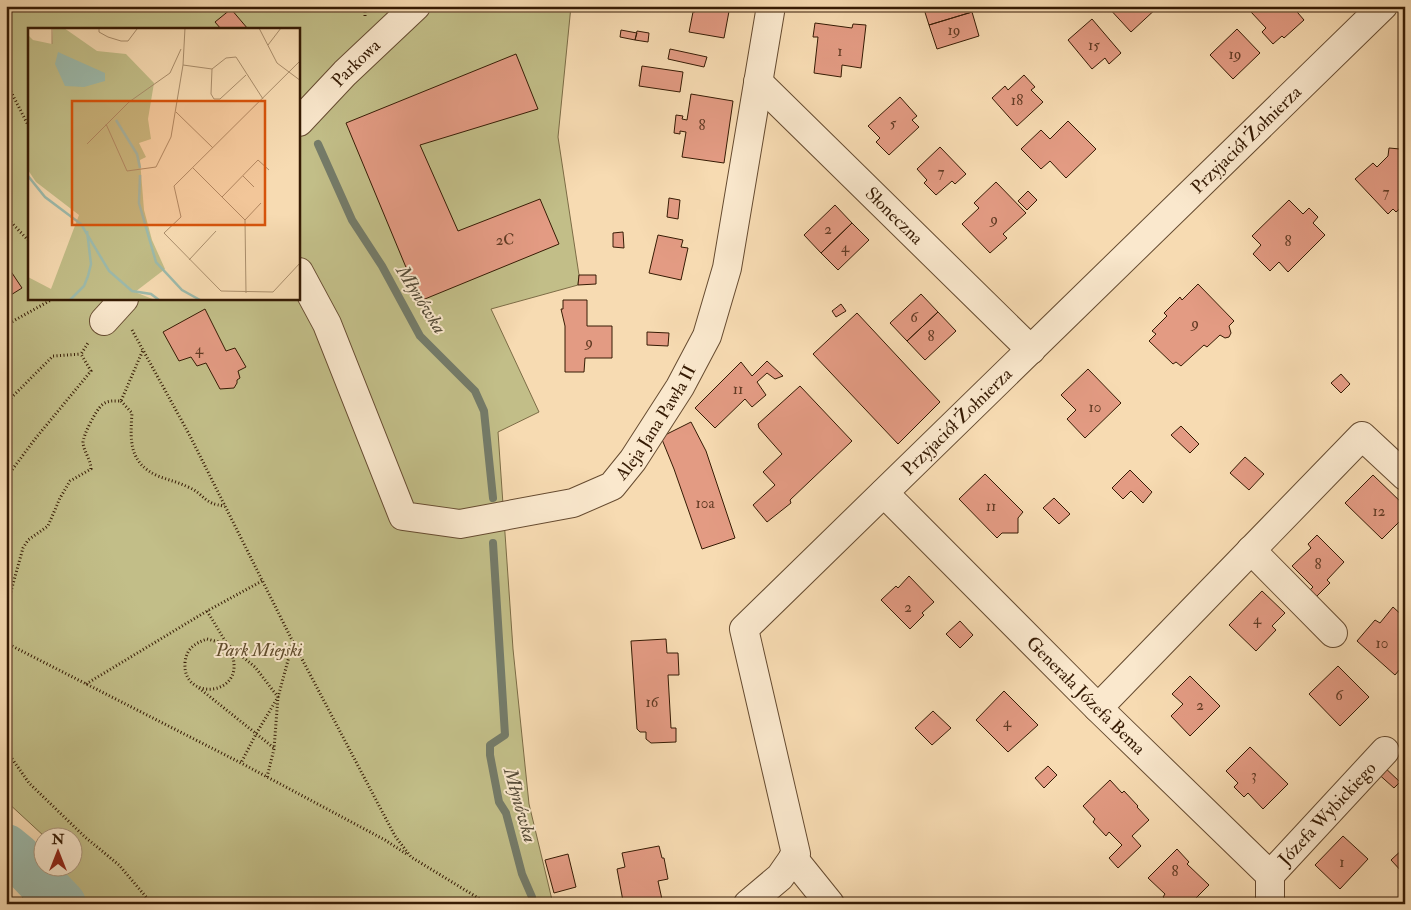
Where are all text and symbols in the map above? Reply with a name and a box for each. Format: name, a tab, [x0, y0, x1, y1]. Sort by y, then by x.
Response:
house number: 19	[948, 21, 960, 40]
inset map	[28, 28, 300, 300]
street label: Parkowa	[327, 34, 386, 92]
house number: 15	[1088, 36, 1100, 55]
house number: 1	[837, 42, 843, 61]
house number: 19	[1229, 45, 1241, 64]
street label: Przyjaciół Żołnierza	[1186, 80, 1307, 199]
house number: 18	[1011, 91, 1023, 110]
house number: 5	[890, 114, 897, 133]
house number: 8	[698, 116, 706, 135]
house number: 7	[938, 163, 945, 182]
street label: Słoneczna	[860, 182, 928, 250]
house number: 7	[1383, 183, 1390, 202]
house number: 9	[989, 210, 998, 229]
house number: 2	[824, 220, 832, 239]
house number: 2C	[496, 231, 514, 250]
house number: 8	[1284, 232, 1292, 251]
house number: 4	[841, 238, 850, 257]
water label: Młynówka	[390, 260, 452, 339]
house number: 6	[910, 308, 919, 327]
house number: 9	[1190, 314, 1199, 333]
house number: 8	[927, 327, 935, 346]
house number: 9	[584, 333, 593, 352]
house number: 4	[195, 340, 204, 359]
street label: Aleja Jana Pawła II	[610, 361, 702, 486]
street label: Przyjaciół Żołnierza	[897, 363, 1018, 481]
house number: 11	[733, 380, 743, 399]
house number: 10	[1089, 398, 1101, 417]
house number: 10a	[695, 494, 715, 513]
house number: 11	[986, 497, 996, 516]
house number: 12	[1373, 502, 1386, 521]
house number: 8	[1314, 555, 1322, 574]
house number: 2	[904, 598, 912, 617]
house number: 4	[1253, 610, 1262, 629]
street label: Generała Józefa Bema	[1021, 632, 1151, 760]
house number: 10	[1376, 634, 1388, 653]
park label: Park Miejski	[214, 639, 303, 662]
house number: 6	[1335, 686, 1344, 705]
house number: 16	[646, 693, 660, 712]
house number: 2	[1196, 696, 1204, 715]
house number: 4	[1003, 713, 1012, 732]
street label: Józefa Wybickiego	[1273, 757, 1382, 871]
water label: Młynówka	[498, 764, 542, 846]
house number: 3	[1251, 766, 1257, 785]
north arrow	[32, 828, 82, 878]
text: N	[51, 831, 65, 848]
house number: 1	[1339, 853, 1345, 872]
house number: 8	[1171, 862, 1179, 881]

